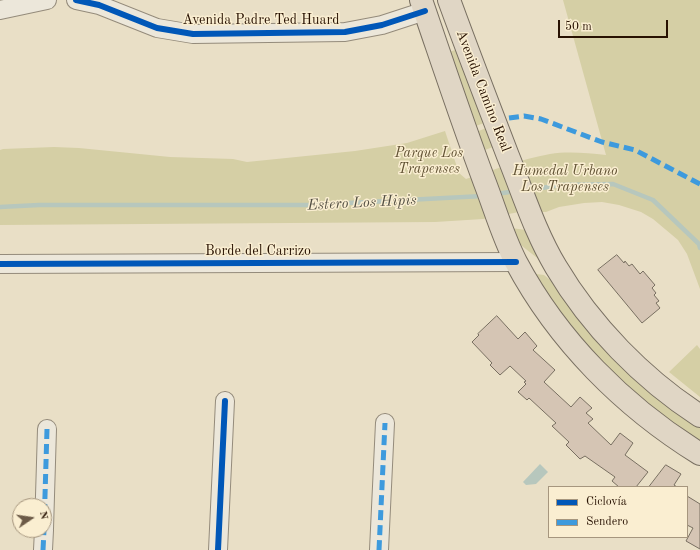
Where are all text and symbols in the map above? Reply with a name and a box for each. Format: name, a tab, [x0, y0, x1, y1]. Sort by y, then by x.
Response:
street label: Avenida Padre Ted Huard	[183, 12, 339, 28]
scale bar	[560, 12, 670, 38]
text: 50 m	[565, 21, 592, 33]
street label: Avenida Camino Real	[452, 28, 514, 154]
park label: Parque Los Trapenses	[395, 145, 463, 178]
park label: Humedal Urbano Los Trapenses	[513, 163, 617, 196]
water label: Estero Los Hipis	[307, 191, 417, 215]
street label: Borde del Carrizo	[205, 243, 311, 259]
legend	[548, 486, 688, 538]
text: Ciclovía	[586, 496, 627, 508]
north arrow	[12, 498, 52, 538]
text: N	[37, 510, 50, 521]
text: Sendero	[586, 516, 628, 528]

